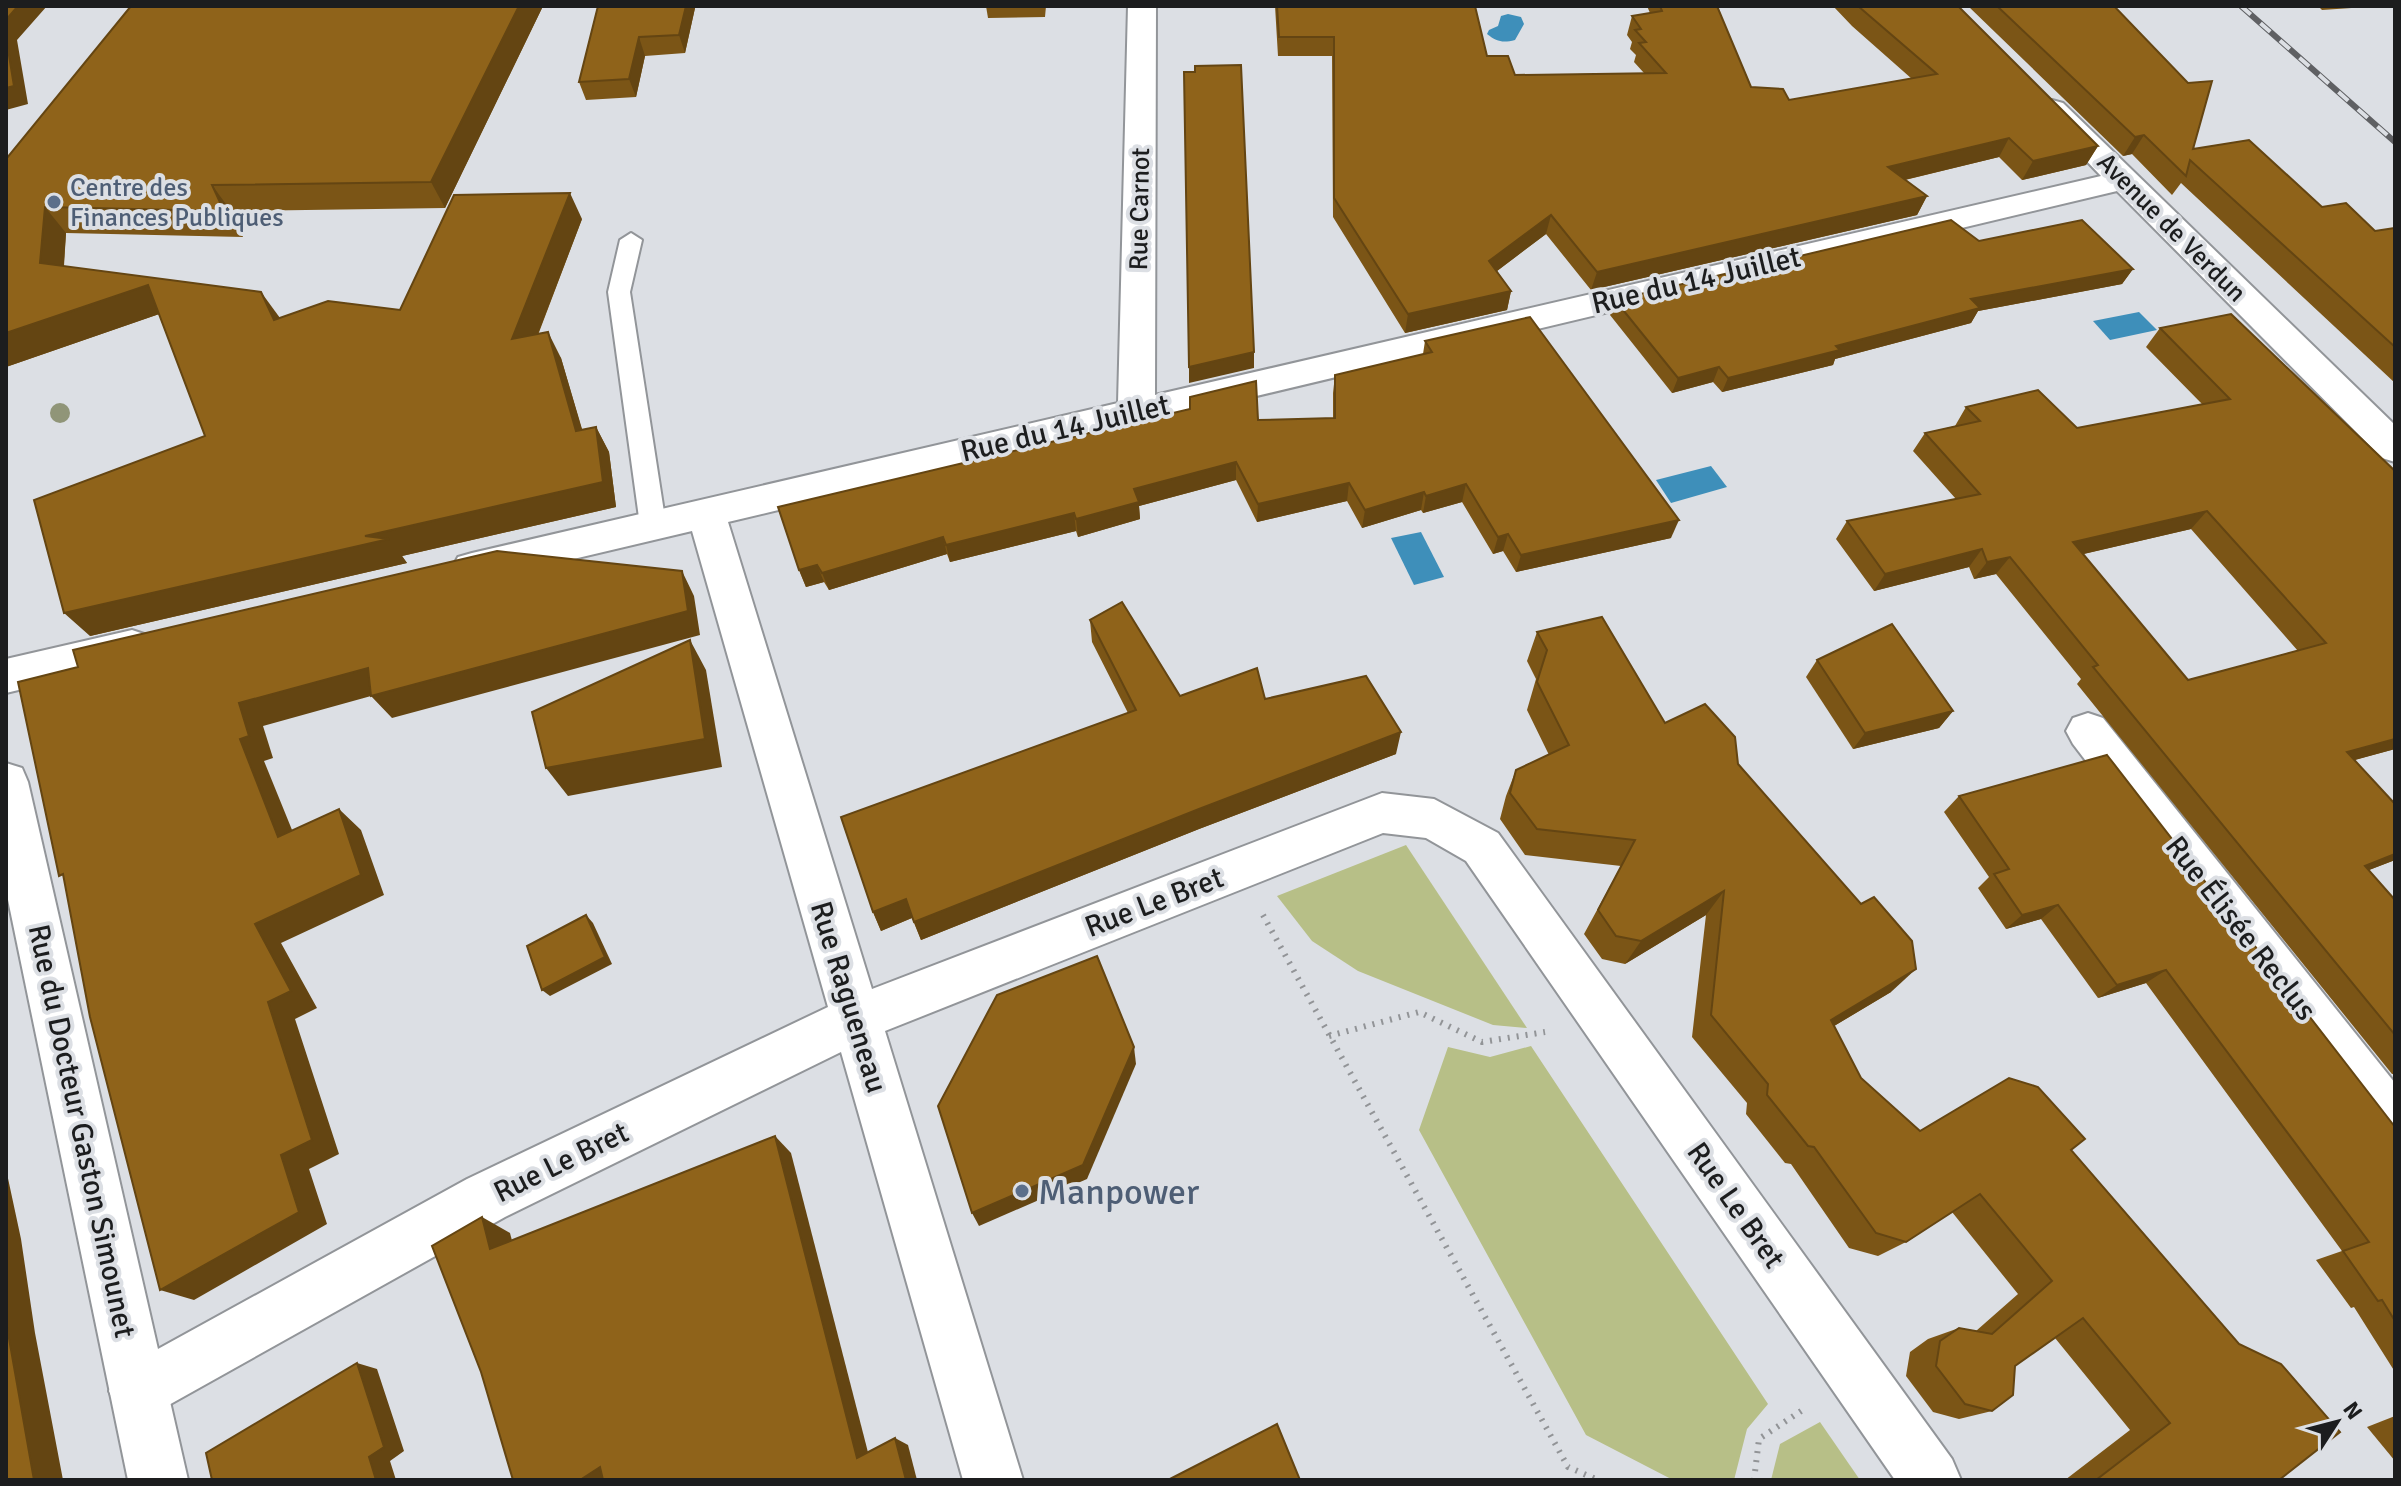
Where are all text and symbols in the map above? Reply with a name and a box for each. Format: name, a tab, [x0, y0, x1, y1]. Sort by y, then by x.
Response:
street label: Avenue de Verdun	[2090, 146, 2253, 309]
street label: Rue Carnot	[1123, 147, 1157, 271]
place label: Centre des Finances Publiques	[70, 172, 284, 234]
marker: Centre des Finances Publiques	[45, 193, 63, 211]
street label: Rue du 14 Juillet	[1588, 238, 1804, 323]
street label: Rue du 14 Juillet	[957, 386, 1173, 471]
street label: Rue Élisée Reclus	[2157, 829, 2324, 1028]
street label: Rue Le Bret	[1080, 859, 1229, 946]
street label: Rue Ragueneau	[802, 897, 895, 1097]
street label: Rue du Docteur Gaston Simounet	[20, 921, 143, 1341]
street label: Rue Le Bret	[488, 1114, 635, 1211]
street label: Rue Le Bret	[1679, 1135, 1792, 1275]
place label: Manpower	[1038, 1170, 1200, 1215]
marker: Manpower	[1013, 1182, 1031, 1200]
north arrow	[2297, 1382, 2377, 1462]
text: N	[2337, 1396, 2368, 1425]

